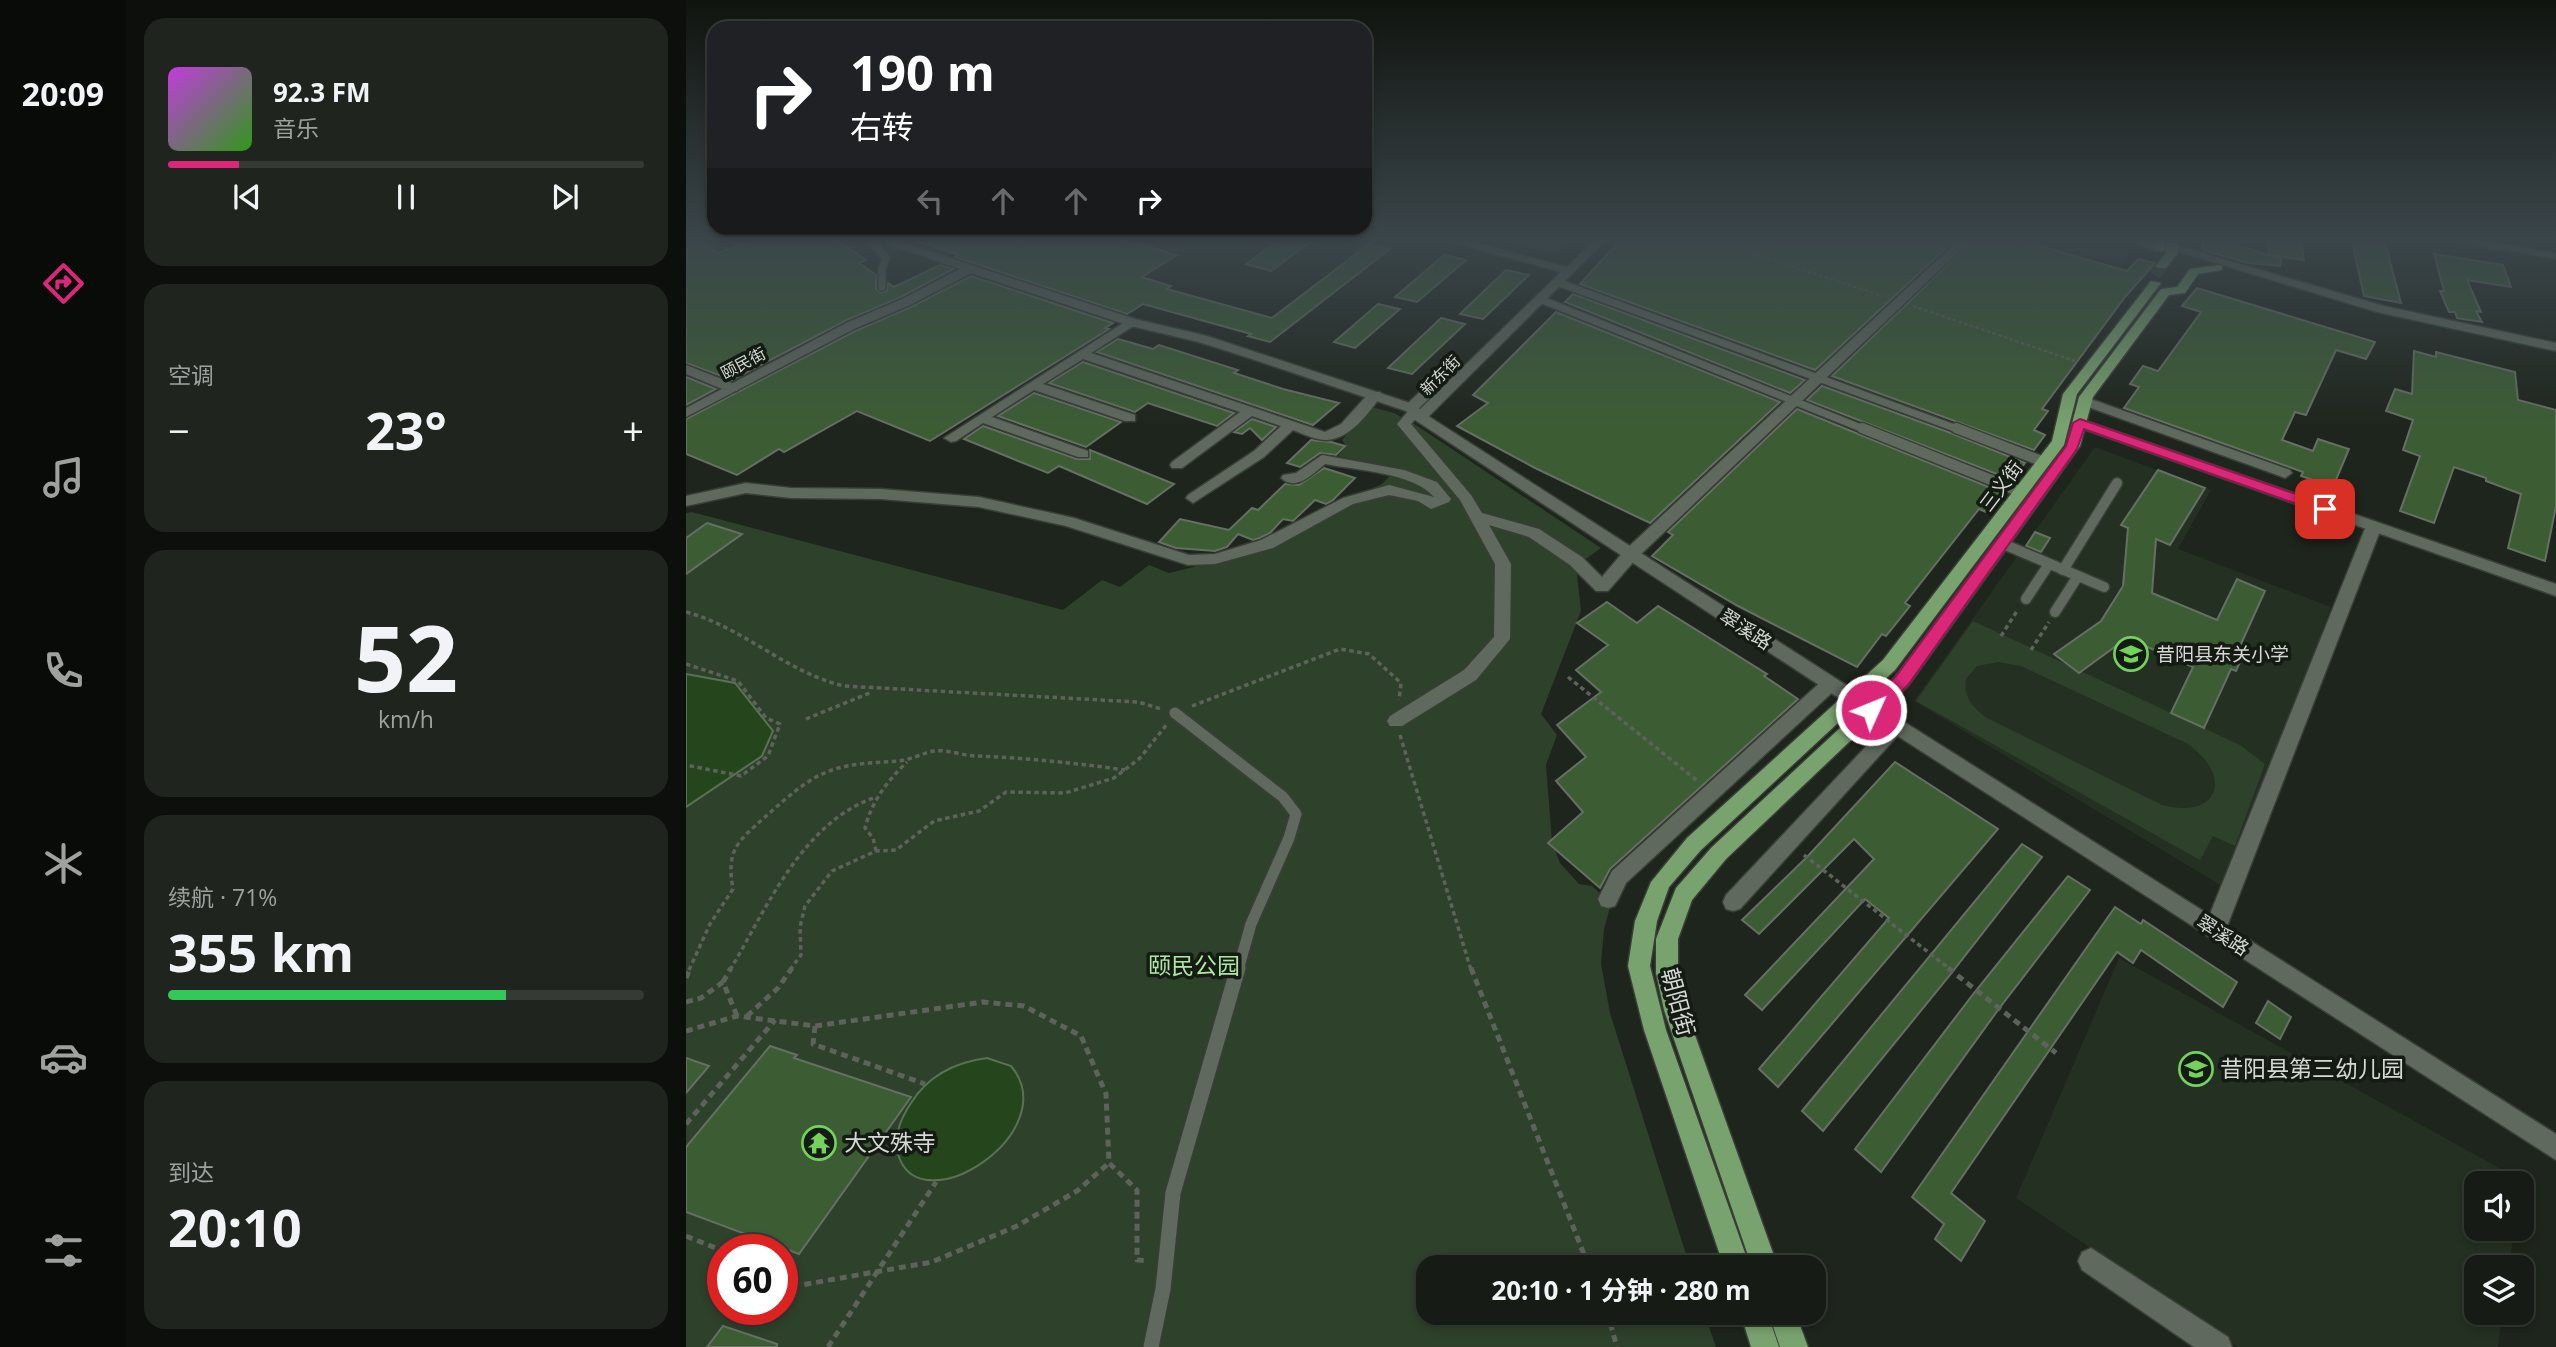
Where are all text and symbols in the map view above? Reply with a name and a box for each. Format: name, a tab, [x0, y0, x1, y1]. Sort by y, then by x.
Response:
text: 190 m	[850, 39, 995, 105]
icon: right	[735, 49, 826, 140]
text: 20:09	[22, 72, 104, 115]
text: 92.3 FM	[273, 74, 371, 110]
text: 右转	[850, 105, 914, 148]
text: 音乐	[273, 112, 319, 144]
icon: previous	[228, 178, 266, 216]
icon: pause	[387, 178, 425, 216]
icon: next	[546, 178, 584, 216]
icon: left	[911, 182, 949, 220]
icon: ahead	[984, 182, 1022, 220]
icon: ahead	[1057, 182, 1095, 220]
icon: right	[1130, 182, 1168, 220]
icon: directions	[39, 259, 88, 308]
street label: 颐民街	[717, 342, 769, 384]
street label: 新东街	[1415, 350, 1465, 400]
text: 空调	[168, 359, 214, 391]
text: 23°	[365, 394, 447, 465]
text: −	[168, 404, 190, 456]
text: +	[622, 404, 644, 456]
icon: music	[39, 453, 88, 502]
street label: 三义街	[1973, 455, 2029, 517]
pin	[2295, 479, 2355, 539]
icon: arrive	[2306, 490, 2344, 528]
text: 52	[354, 595, 458, 719]
street label: 翠溪路	[1715, 603, 1777, 655]
school or university icon: 昔阳县东关小学	[2112, 635, 2150, 673]
place label: 昔阳县东关小学	[2156, 641, 2289, 667]
icon: phone	[39, 646, 88, 695]
position arrow	[1834, 673, 1908, 747]
text: km/h	[378, 703, 434, 735]
icon: climate	[39, 839, 88, 888]
text: 续航 · 71%	[168, 881, 277, 913]
street label: 翠溪路	[2192, 909, 2254, 961]
text: 355 km	[168, 916, 354, 987]
park label: 颐民公园	[1148, 949, 1240, 981]
street label: 朝阳街	[1655, 964, 1703, 1039]
icon: car	[39, 1033, 88, 1082]
school or university icon: 昔阳县第三幼儿园	[2177, 1050, 2215, 1088]
place label: 昔阳县第三幼儿园	[2220, 1052, 2404, 1084]
temple icon: 大文殊寺	[800, 1124, 838, 1162]
place label: 大文殊寺	[844, 1126, 936, 1158]
text: 到达	[168, 1156, 214, 1188]
map controls	[2464, 1171, 2534, 1325]
button: sound	[2464, 1171, 2534, 1241]
text: 20:10	[168, 1191, 302, 1262]
icon: filters	[39, 1226, 88, 1275]
speed limit sign: 60	[707, 1234, 798, 1325]
button: layers	[2464, 1255, 2534, 1325]
text: 20:10 · 1 分钟 · 280 m	[1491, 1272, 1751, 1308]

